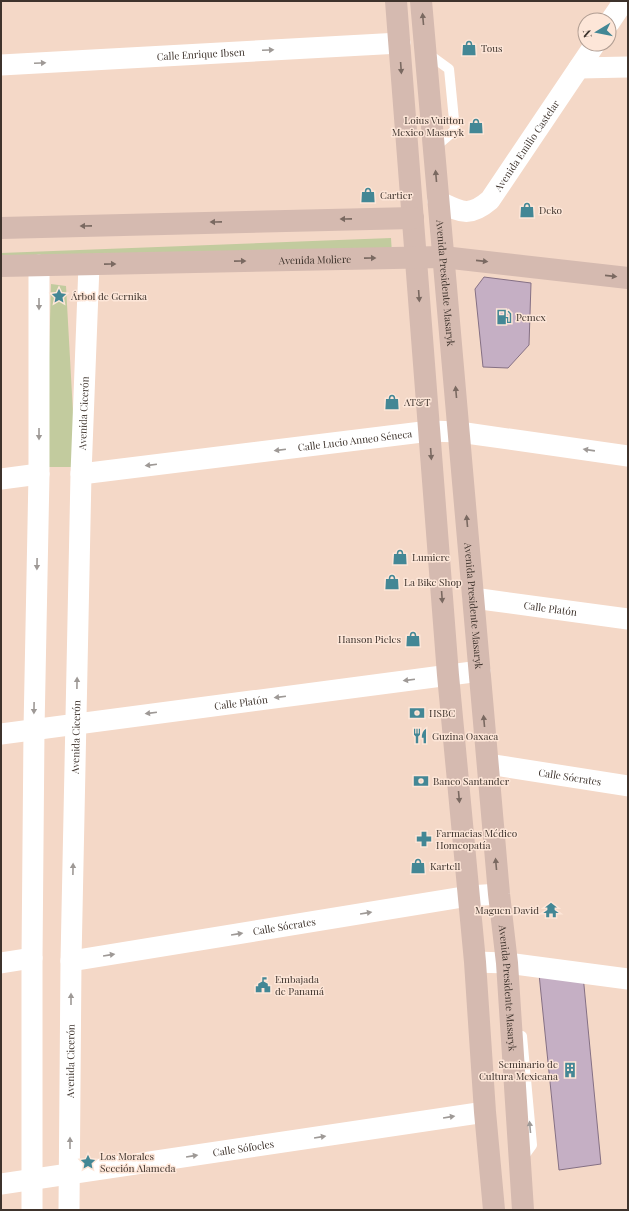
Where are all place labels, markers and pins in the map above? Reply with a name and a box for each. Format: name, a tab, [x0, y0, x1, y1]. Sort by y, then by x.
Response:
shop icon: Tous	[460, 39, 478, 57]
place label: Tous	[481, 41, 503, 55]
place label: Loius Vuitton Mexico Masaryk	[392, 113, 464, 139]
shop icon: Loius Vuitton Mexico Masaryk	[467, 117, 485, 135]
shop icon: Cartier	[359, 186, 377, 204]
place label: Cartier	[380, 188, 413, 202]
shop icon: Deko	[518, 201, 536, 219]
place label: Deko	[539, 203, 563, 217]
place icon: Árbol de Gernika	[50, 287, 68, 305]
place label: Árbol de Gernika	[70, 289, 147, 303]
fuel station icon: Pemex	[495, 308, 513, 326]
place label: Pemex	[516, 310, 547, 324]
shop icon: AT&T	[383, 393, 401, 411]
place label: AT&T	[403, 395, 430, 409]
shop icon: Lumiere	[391, 548, 409, 566]
place label: Lumiere	[412, 550, 450, 564]
shop icon: La Bike Shop	[383, 573, 401, 591]
place label: La Bike Shop	[404, 575, 462, 589]
shop icon: Hanson Pieles	[404, 630, 422, 648]
place label: Hanson Pieles	[338, 632, 401, 646]
bank icon: HSBC	[408, 704, 426, 722]
place label: HSBC	[429, 706, 455, 720]
restaurant icon: Guzina Oaxaca	[411, 727, 429, 745]
place label: Guzina Oaxaca	[432, 729, 498, 743]
bank icon: Banco Santander	[412, 772, 430, 790]
place label: Banco Santander	[433, 774, 510, 788]
place label: Farmacias Médico Homeopatía	[436, 826, 518, 852]
pharmacy icon: Farmacias Médico Homeopatía	[415, 830, 433, 848]
shop icon: Kartell	[409, 857, 427, 875]
place label: Kartell	[430, 859, 460, 873]
temple icon: Maguen David	[542, 901, 560, 919]
place label: Maguen David	[475, 903, 539, 917]
place label: Embajada de Panamá	[275, 972, 324, 998]
public building icon: Embajada de Panamá	[254, 976, 272, 994]
place label: Seminario de Cultura Mexicana	[479, 1057, 558, 1083]
building icon: Seminario de Cultura Mexicana	[561, 1061, 579, 1079]
place label: Los Morales Sección Alameda	[100, 1149, 176, 1175]
place icon: Los Morales Sección Alameda	[79, 1153, 97, 1171]

